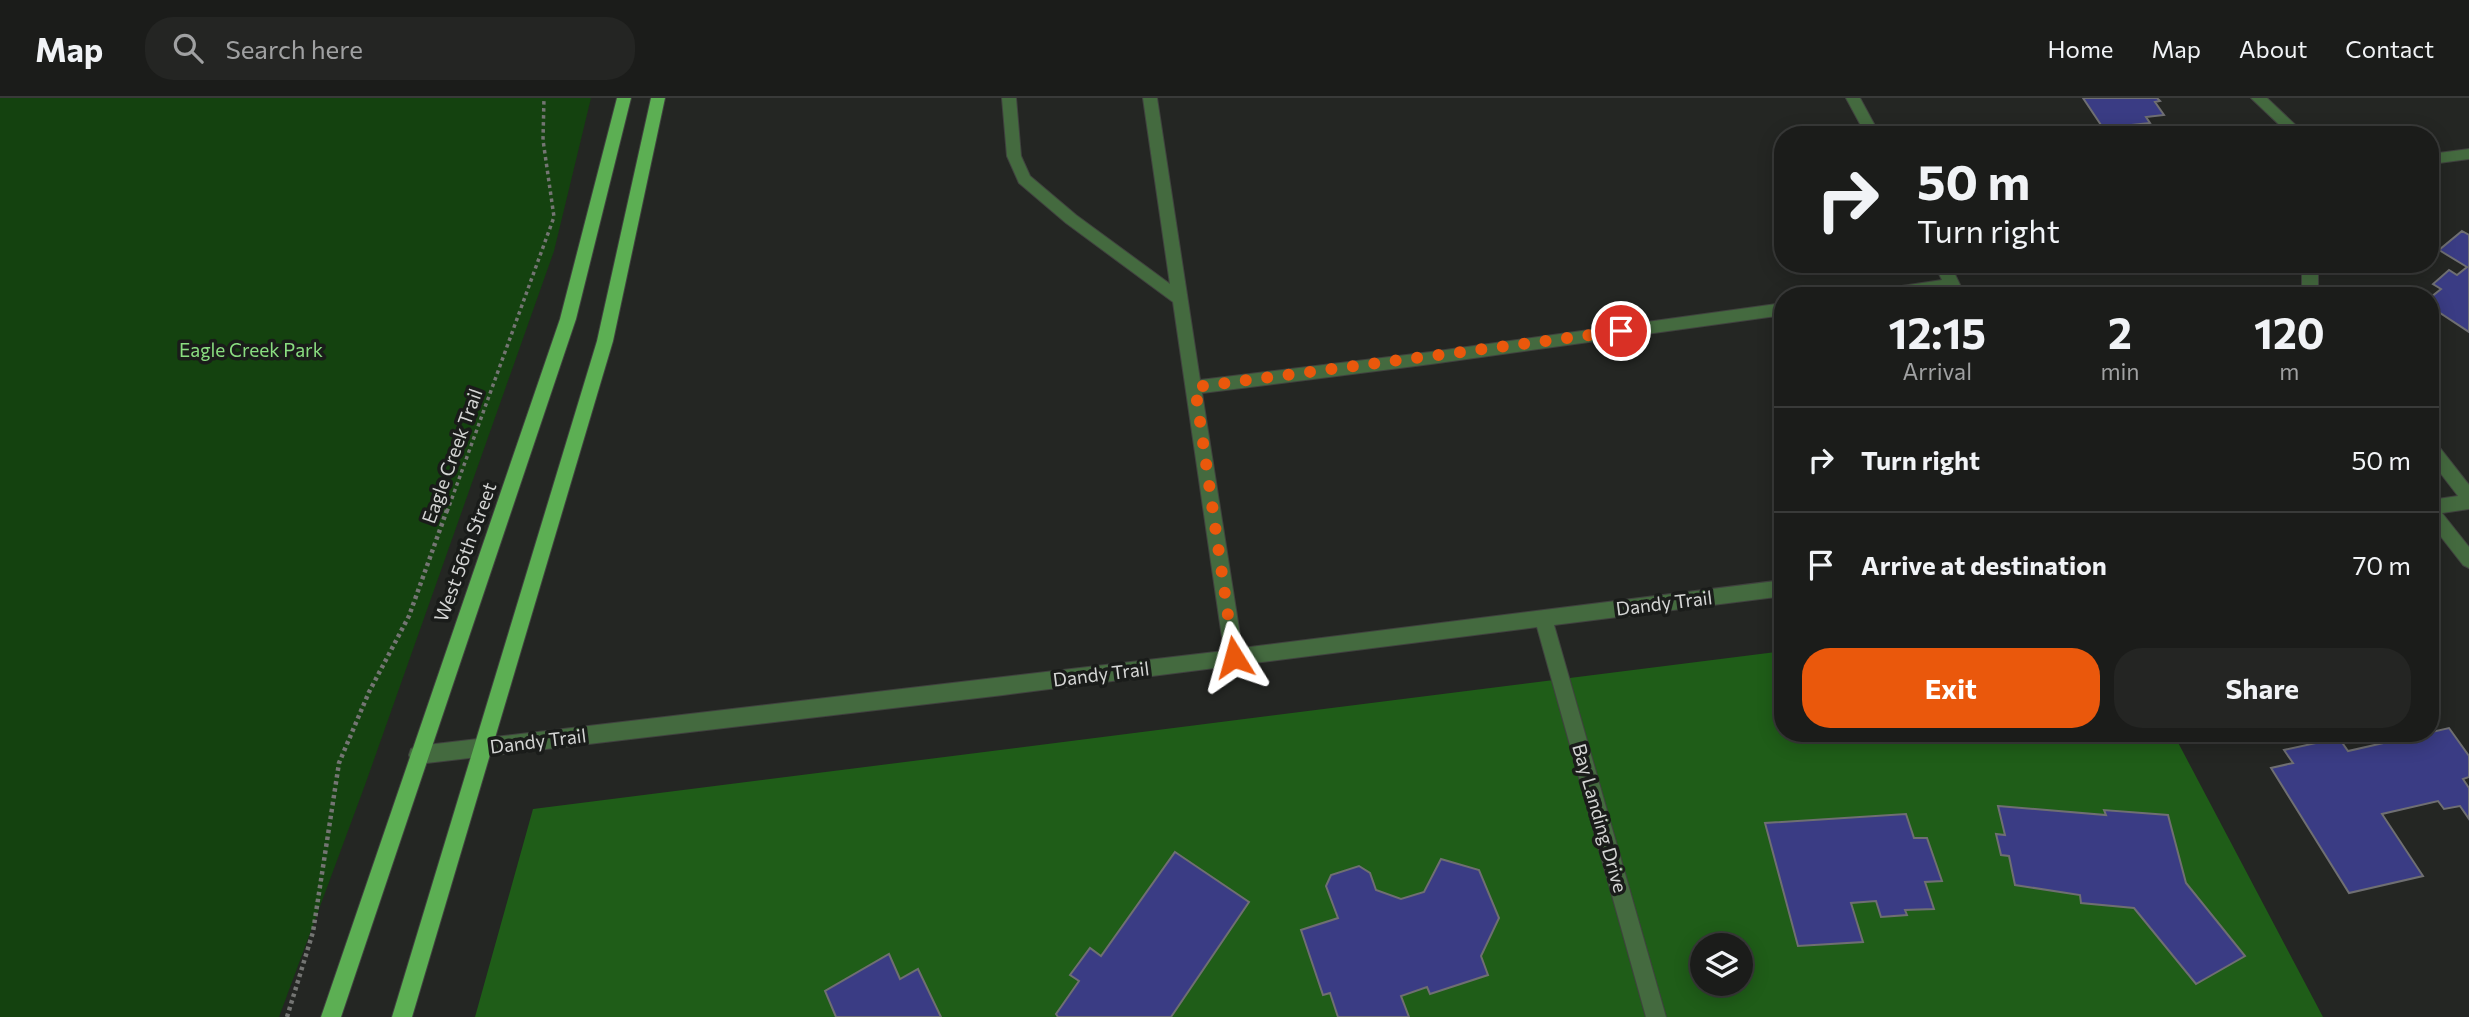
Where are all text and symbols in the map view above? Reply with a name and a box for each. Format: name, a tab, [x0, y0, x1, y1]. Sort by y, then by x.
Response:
search box	[145, 17, 635, 80]
text: Map	[35, 28, 103, 69]
icon: search	[169, 29, 207, 67]
text: Search here	[225, 33, 363, 64]
text: Home	[2048, 34, 2114, 63]
text: Map	[2152, 34, 2201, 63]
text: About	[2239, 34, 2307, 63]
text: Contact	[2345, 34, 2434, 63]
text: 50 m	[1917, 150, 2030, 210]
icon: right	[1802, 154, 1893, 245]
text: Turn right	[1917, 210, 2060, 250]
pin	[1591, 301, 1651, 361]
text: 12:15	[1888, 306, 1986, 358]
text: 2	[2108, 306, 2132, 358]
text: 120	[2254, 306, 2325, 358]
icon: arrive	[1602, 312, 1640, 350]
park label: Eagle Creek Park	[179, 338, 323, 361]
text: Arrival	[1902, 357, 1972, 385]
text: min	[2100, 357, 2140, 385]
text: m	[2279, 357, 2299, 385]
street label: Eagle Creek Trail	[416, 385, 487, 526]
icon: right	[1802, 441, 1840, 479]
text: Turn right	[1861, 444, 1980, 475]
text: 50 m	[2351, 444, 2411, 475]
street label: West 56th Street	[429, 479, 500, 625]
icon: arrive	[1802, 546, 1840, 584]
text: Arrive at destination	[1861, 549, 2107, 580]
text: 70 m	[2353, 549, 2411, 580]
street label: Dandy Trail	[1614, 585, 1713, 620]
position arrow	[1197, 620, 1271, 694]
button: Exit	[1802, 648, 2100, 728]
button: Share	[2114, 648, 2411, 728]
street label: Dandy Trail	[1051, 656, 1150, 691]
street label: Dandy Trail	[488, 723, 587, 758]
street label: Bay Landing Drive	[1568, 741, 1633, 895]
map controls	[1690, 933, 1753, 996]
button: layers	[1690, 933, 1753, 996]

